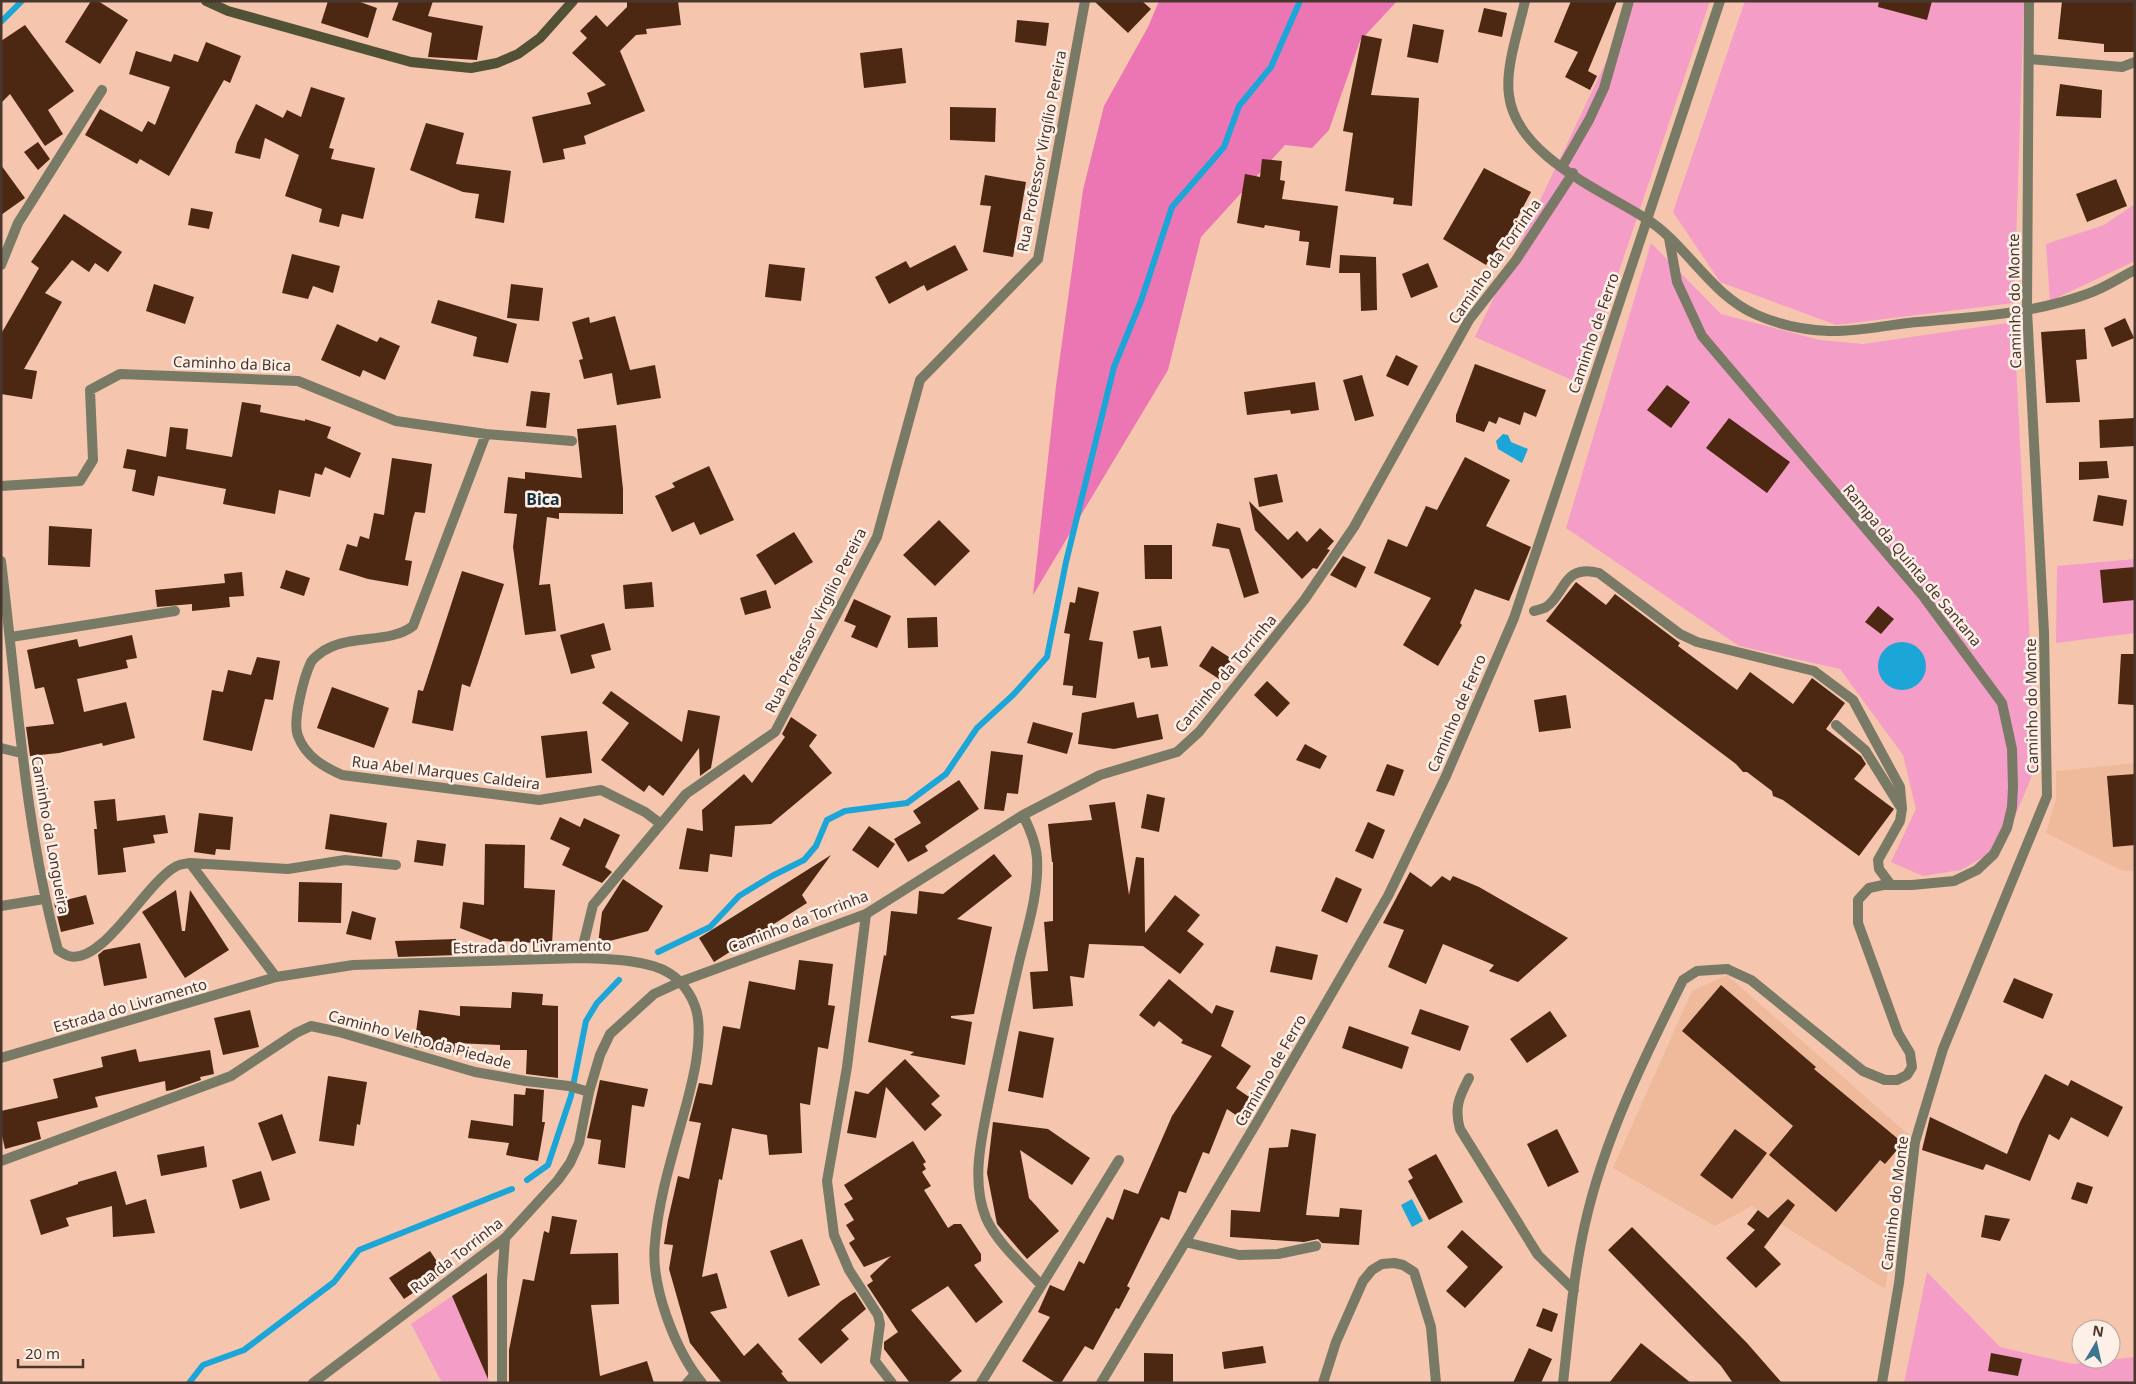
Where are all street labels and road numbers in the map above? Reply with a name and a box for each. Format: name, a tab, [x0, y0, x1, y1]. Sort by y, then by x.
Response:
street label: Rua Professor Virgílio Pereira	[1012, 49, 1070, 253]
street label: Caminho da Torrinha	[1443, 194, 1545, 328]
street label: Caminho do Monte	[2003, 233, 2025, 369]
street label: Caminho de Ferro	[1563, 270, 1623, 396]
street label: Caminho da Bica	[173, 351, 291, 375]
street label: Rampa da Quinta de Santana	[1839, 480, 1987, 650]
street label: Rua Professor Virgílio Pereira	[760, 524, 870, 716]
street label: Caminho da Torrinha	[1170, 610, 1280, 736]
street label: Caminho do Monte	[2020, 638, 2042, 774]
street label: Caminho de Ferro	[1422, 651, 1490, 775]
street label: Rua Abel Marques Caldeira	[351, 751, 541, 793]
street label: Caminho da Longueira	[27, 754, 75, 916]
street label: Caminho da Torrinha	[725, 885, 871, 957]
street label: Estrada do Livramento	[452, 935, 612, 957]
street label: Estrada do Livramento	[51, 973, 209, 1037]
street label: Caminho Velho da Piedade	[326, 1005, 514, 1073]
street label: Caminho de Ferro	[1230, 1010, 1310, 1130]
street label: Caminho do Monte	[1876, 1135, 1912, 1271]
street label: Rua da Torrinha	[406, 1213, 506, 1297]

